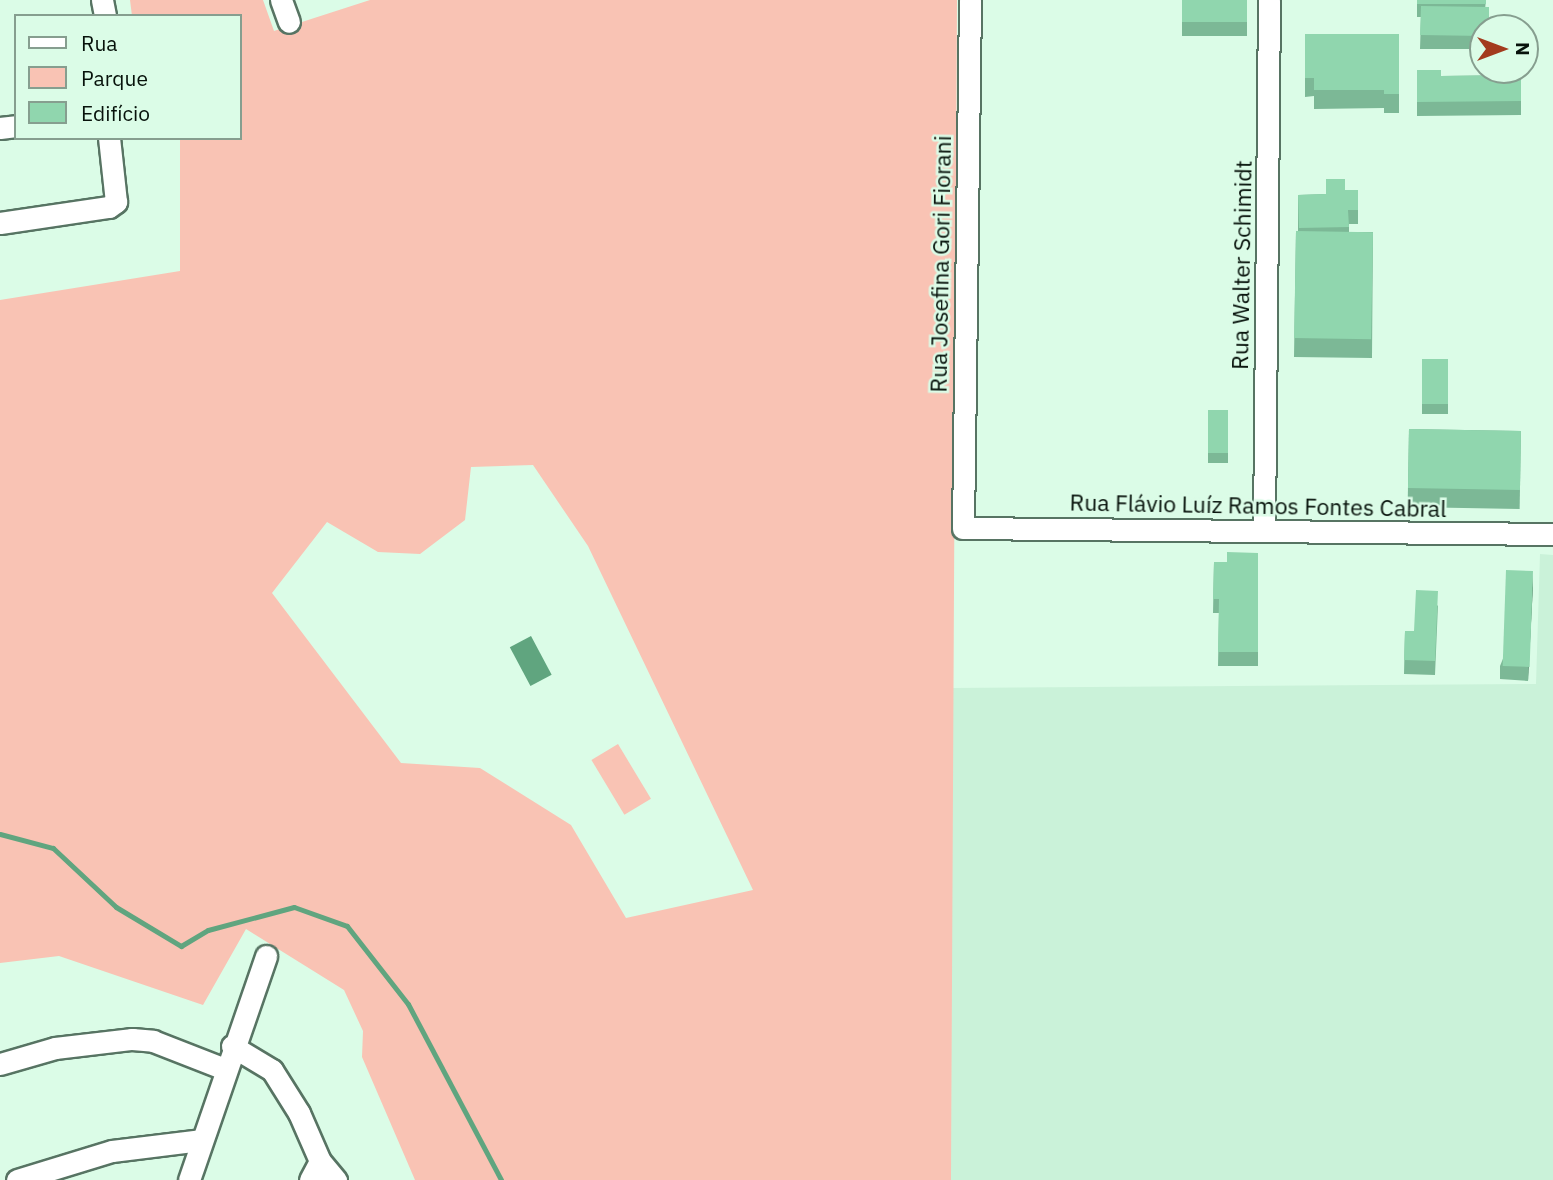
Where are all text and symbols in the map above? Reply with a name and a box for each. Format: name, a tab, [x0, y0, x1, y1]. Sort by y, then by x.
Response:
legend	[14, 14, 242, 140]
north arrow	[1469, 14, 1539, 84]
text: Rua	[81, 29, 118, 57]
text: N	[1511, 42, 1535, 56]
text: Parque	[81, 64, 148, 92]
text: Edifício	[81, 99, 150, 127]
street label: Rua Josefina Gori Fiorani	[924, 135, 956, 393]
street label: Rua Walter Schimidt	[1225, 160, 1257, 370]
street label: Rua Flávio Luíz Ramos Fontes Cabral	[1069, 488, 1447, 522]

